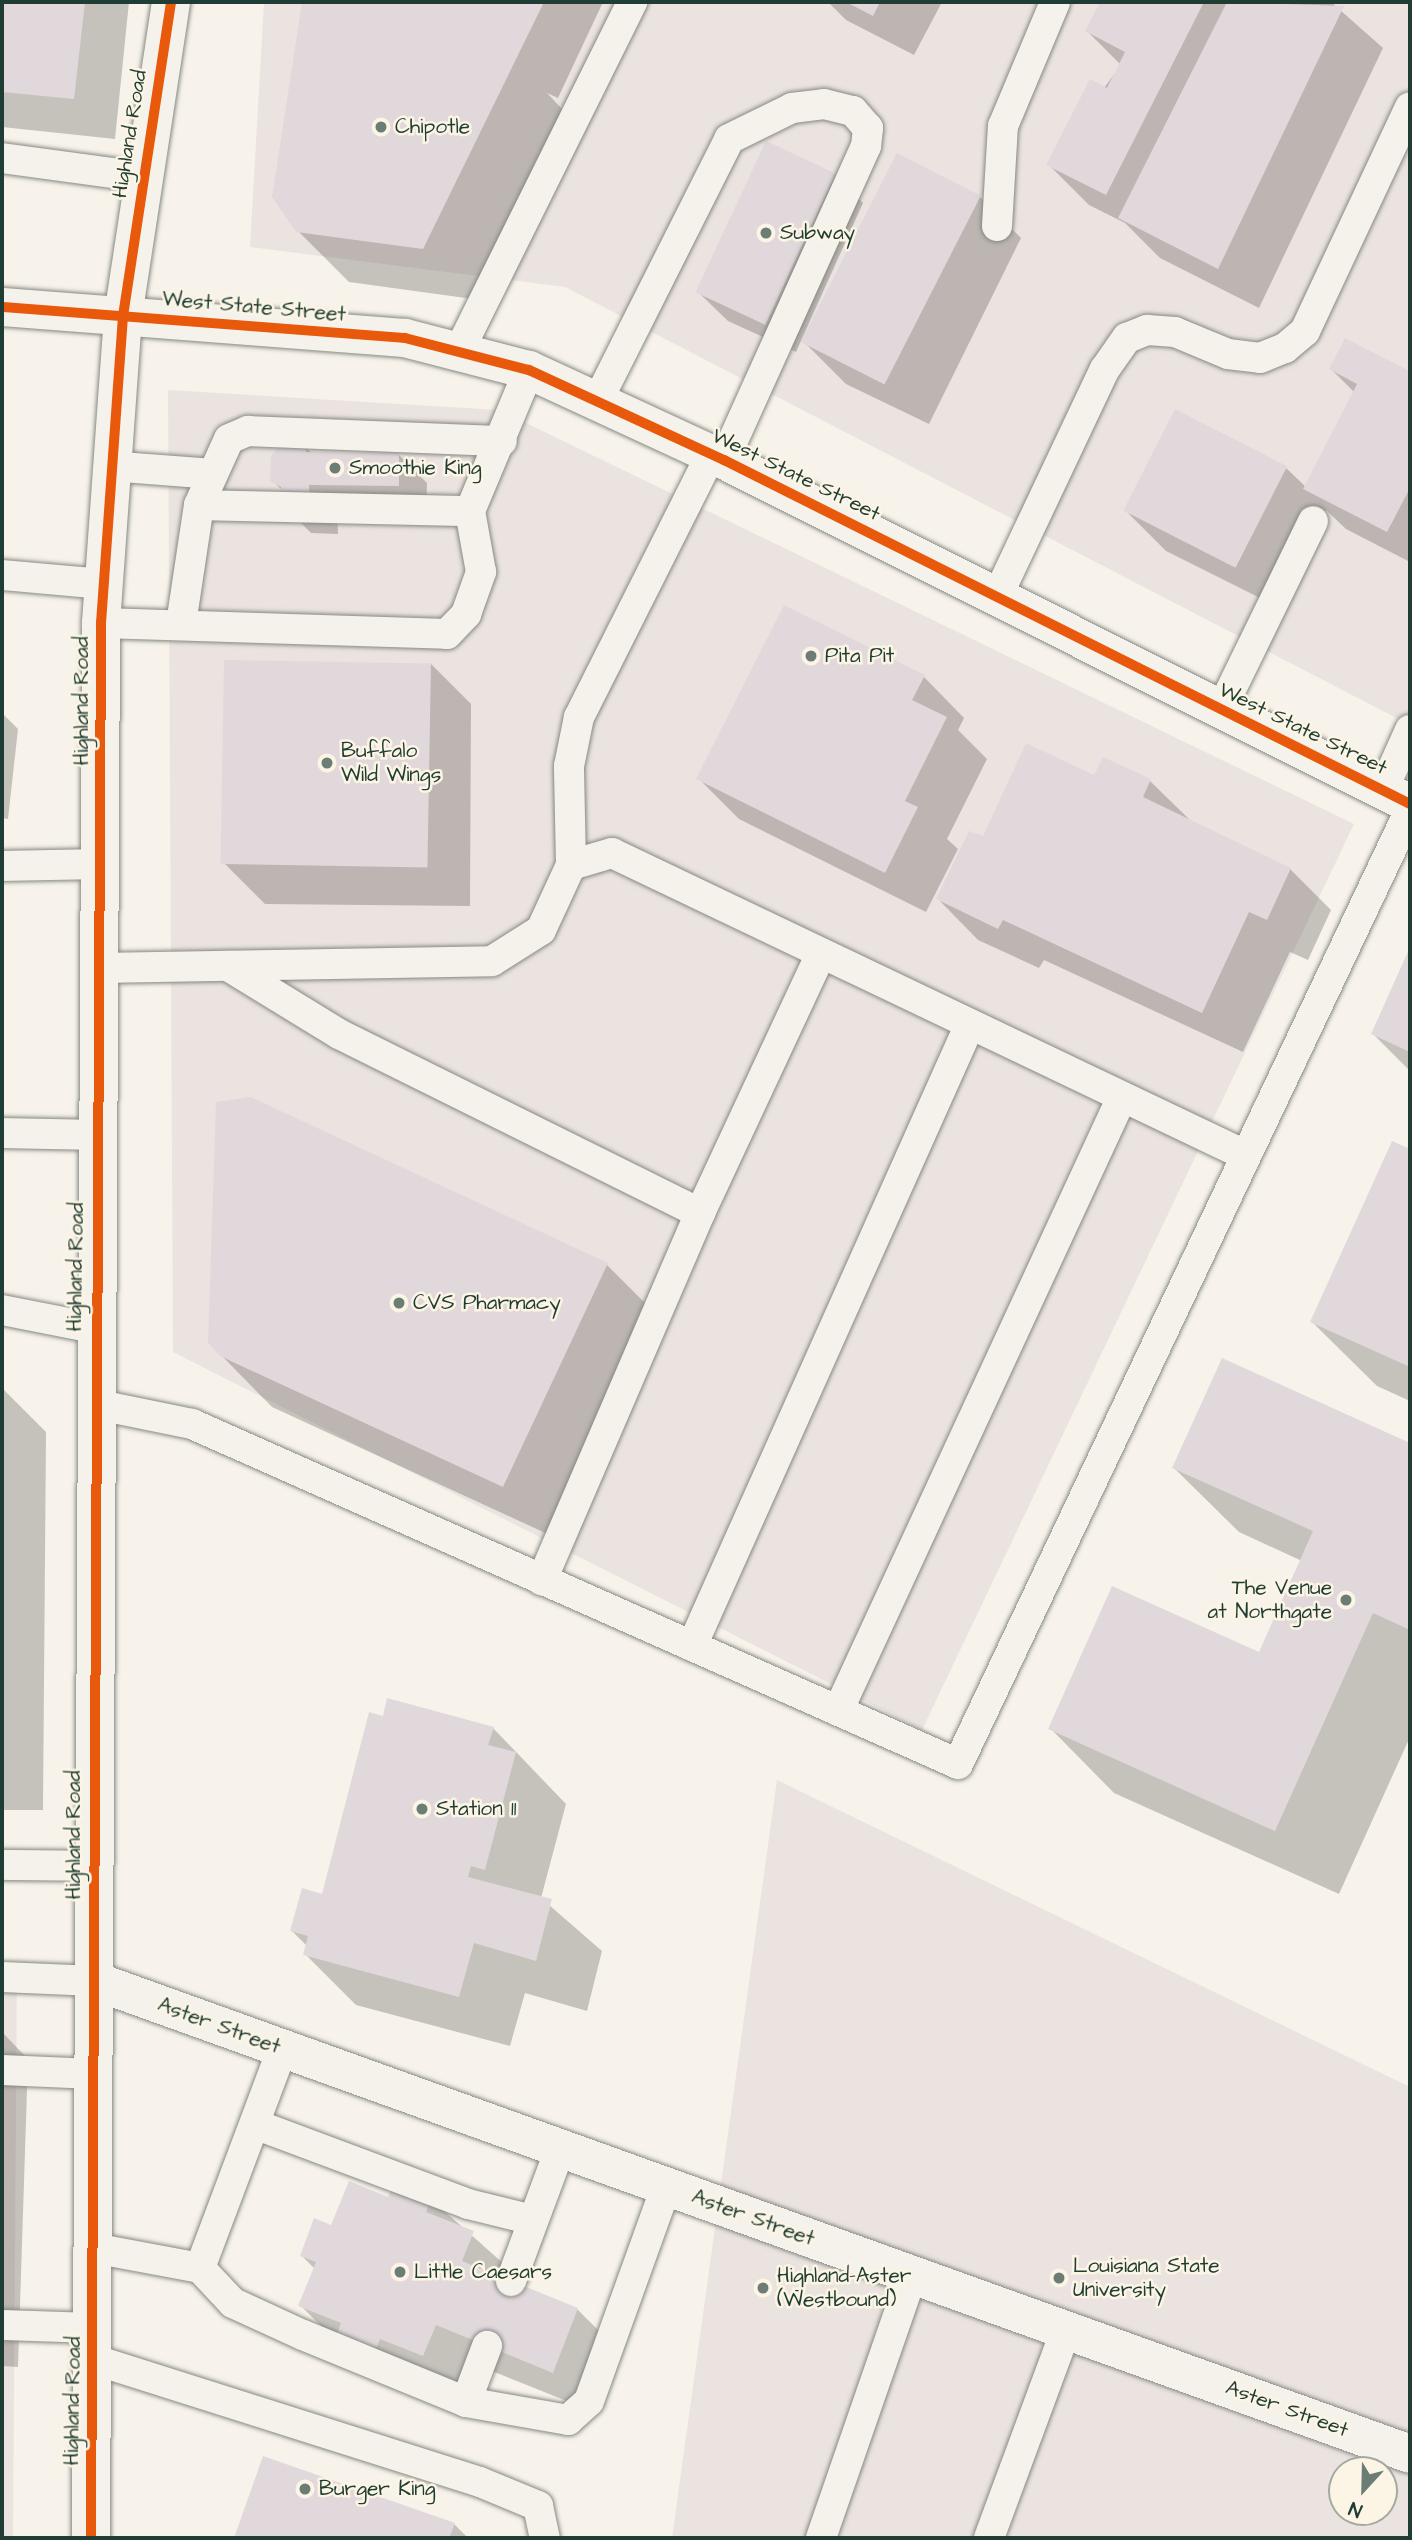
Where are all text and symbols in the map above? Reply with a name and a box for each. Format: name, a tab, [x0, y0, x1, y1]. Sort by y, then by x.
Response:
street label: Highland Road	[107, 68, 153, 200]
place label: Chipotle	[395, 114, 470, 140]
marker: Chipotle	[373, 119, 389, 135]
place label: Subway	[780, 220, 855, 246]
marker: Subway	[758, 225, 774, 241]
street label: West State Street	[161, 286, 347, 328]
street label: West State Street	[708, 423, 884, 527]
place label: Smoothie King	[349, 455, 482, 481]
marker: Smoothie King	[327, 460, 343, 476]
street label: Highland Road	[69, 636, 95, 766]
place label: Pita Pit	[825, 643, 894, 669]
marker: Pita Pit	[803, 648, 819, 664]
street label: West State Street	[1215, 677, 1391, 781]
place label: Buffalo Wild Wings	[341, 738, 441, 788]
marker: Buffalo Wild Wings	[319, 755, 335, 771]
street label: Highland Road	[62, 1202, 90, 1332]
place label: CVS Pharmacy	[413, 1290, 561, 1316]
marker: CVS Pharmacy	[391, 1295, 407, 1311]
place label: The Venue at Northgate	[1208, 1575, 1332, 1625]
marker: The Venue at Northgate	[1338, 1592, 1354, 1608]
street label: Highland Road	[61, 1770, 87, 1900]
place label: Station 11	[436, 1796, 516, 1822]
marker: Station 11	[414, 1801, 430, 1817]
street label: Aster Street	[154, 1992, 284, 2060]
street label: Aster Street	[688, 2184, 818, 2252]
place label: Louisiana State University	[1073, 2253, 1220, 2303]
place label: Little Caesars	[414, 2259, 552, 2285]
place label: Highland-Aster (Westbound)	[777, 2263, 911, 2313]
marker: Little Caesars	[392, 2264, 408, 2280]
marker: Louisiana State University	[1051, 2270, 1067, 2286]
marker: Highland-Aster (Westbound)	[755, 2280, 771, 2296]
street label: Highland Road	[59, 2336, 87, 2466]
street label: Aster Street	[1222, 2375, 1352, 2443]
north arrow	[1328, 2456, 1398, 2526]
place label: Burger King	[319, 2476, 436, 2502]
marker: Burger King	[297, 2481, 313, 2497]
text: N	[1345, 2494, 1366, 2524]

